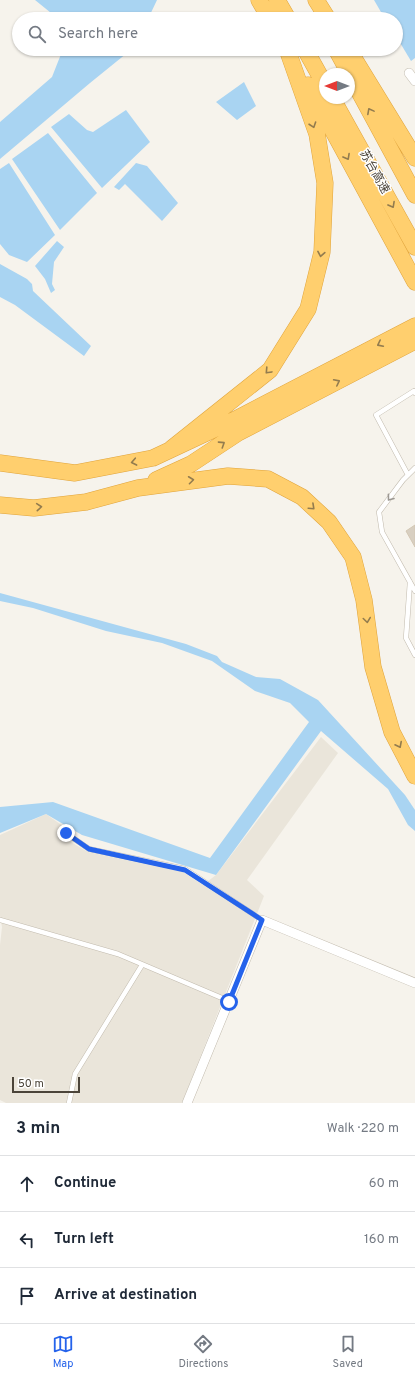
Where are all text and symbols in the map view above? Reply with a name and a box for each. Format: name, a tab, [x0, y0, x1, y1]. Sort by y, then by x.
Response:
search box	[12, 12, 403, 56]
icon: search	[26, 23, 48, 45]
text: Search here	[58, 25, 138, 44]
north arrow	[319, 68, 355, 104]
one-way arrow	[367, 108, 375, 115]
one-way arrow	[309, 122, 317, 129]
street label: 苏台高速	[355, 147, 393, 197]
one-way arrow	[342, 153, 349, 160]
one-way arrow	[387, 201, 394, 209]
one-way arrow	[317, 251, 326, 257]
one-way arrow	[377, 339, 385, 347]
one-way arrow	[266, 366, 273, 374]
one-way arrow	[332, 379, 340, 387]
one-way arrow	[218, 441, 225, 449]
one-way arrow	[131, 457, 137, 465]
one-way arrow	[188, 476, 194, 485]
one-way arrow	[387, 493, 394, 500]
one-way arrow	[307, 502, 315, 509]
one-way arrow	[36, 503, 42, 512]
one-way arrow	[362, 617, 371, 623]
one-way arrow	[394, 741, 402, 749]
route end	[57, 824, 75, 842]
route start	[220, 993, 238, 1011]
scale bar	[12, 1075, 80, 1094]
text: 50 m	[18, 1077, 44, 1091]
text: 3 min	[16, 1118, 60, 1140]
text: Walk · 220 m	[327, 1121, 399, 1137]
icon: ahead	[16, 1173, 38, 1195]
text: Continue	[54, 1174, 116, 1193]
text: 60 m	[369, 1176, 399, 1192]
icon: left	[16, 1229, 38, 1251]
text: Turn left	[54, 1230, 114, 1249]
text: 160 m	[364, 1232, 399, 1248]
icon: arrive	[16, 1285, 38, 1307]
text: Arrive at destination	[54, 1286, 197, 1305]
tab: Map	[52, 1333, 74, 1371]
tab: Directions	[178, 1333, 228, 1371]
tab: Saved	[333, 1333, 363, 1371]

